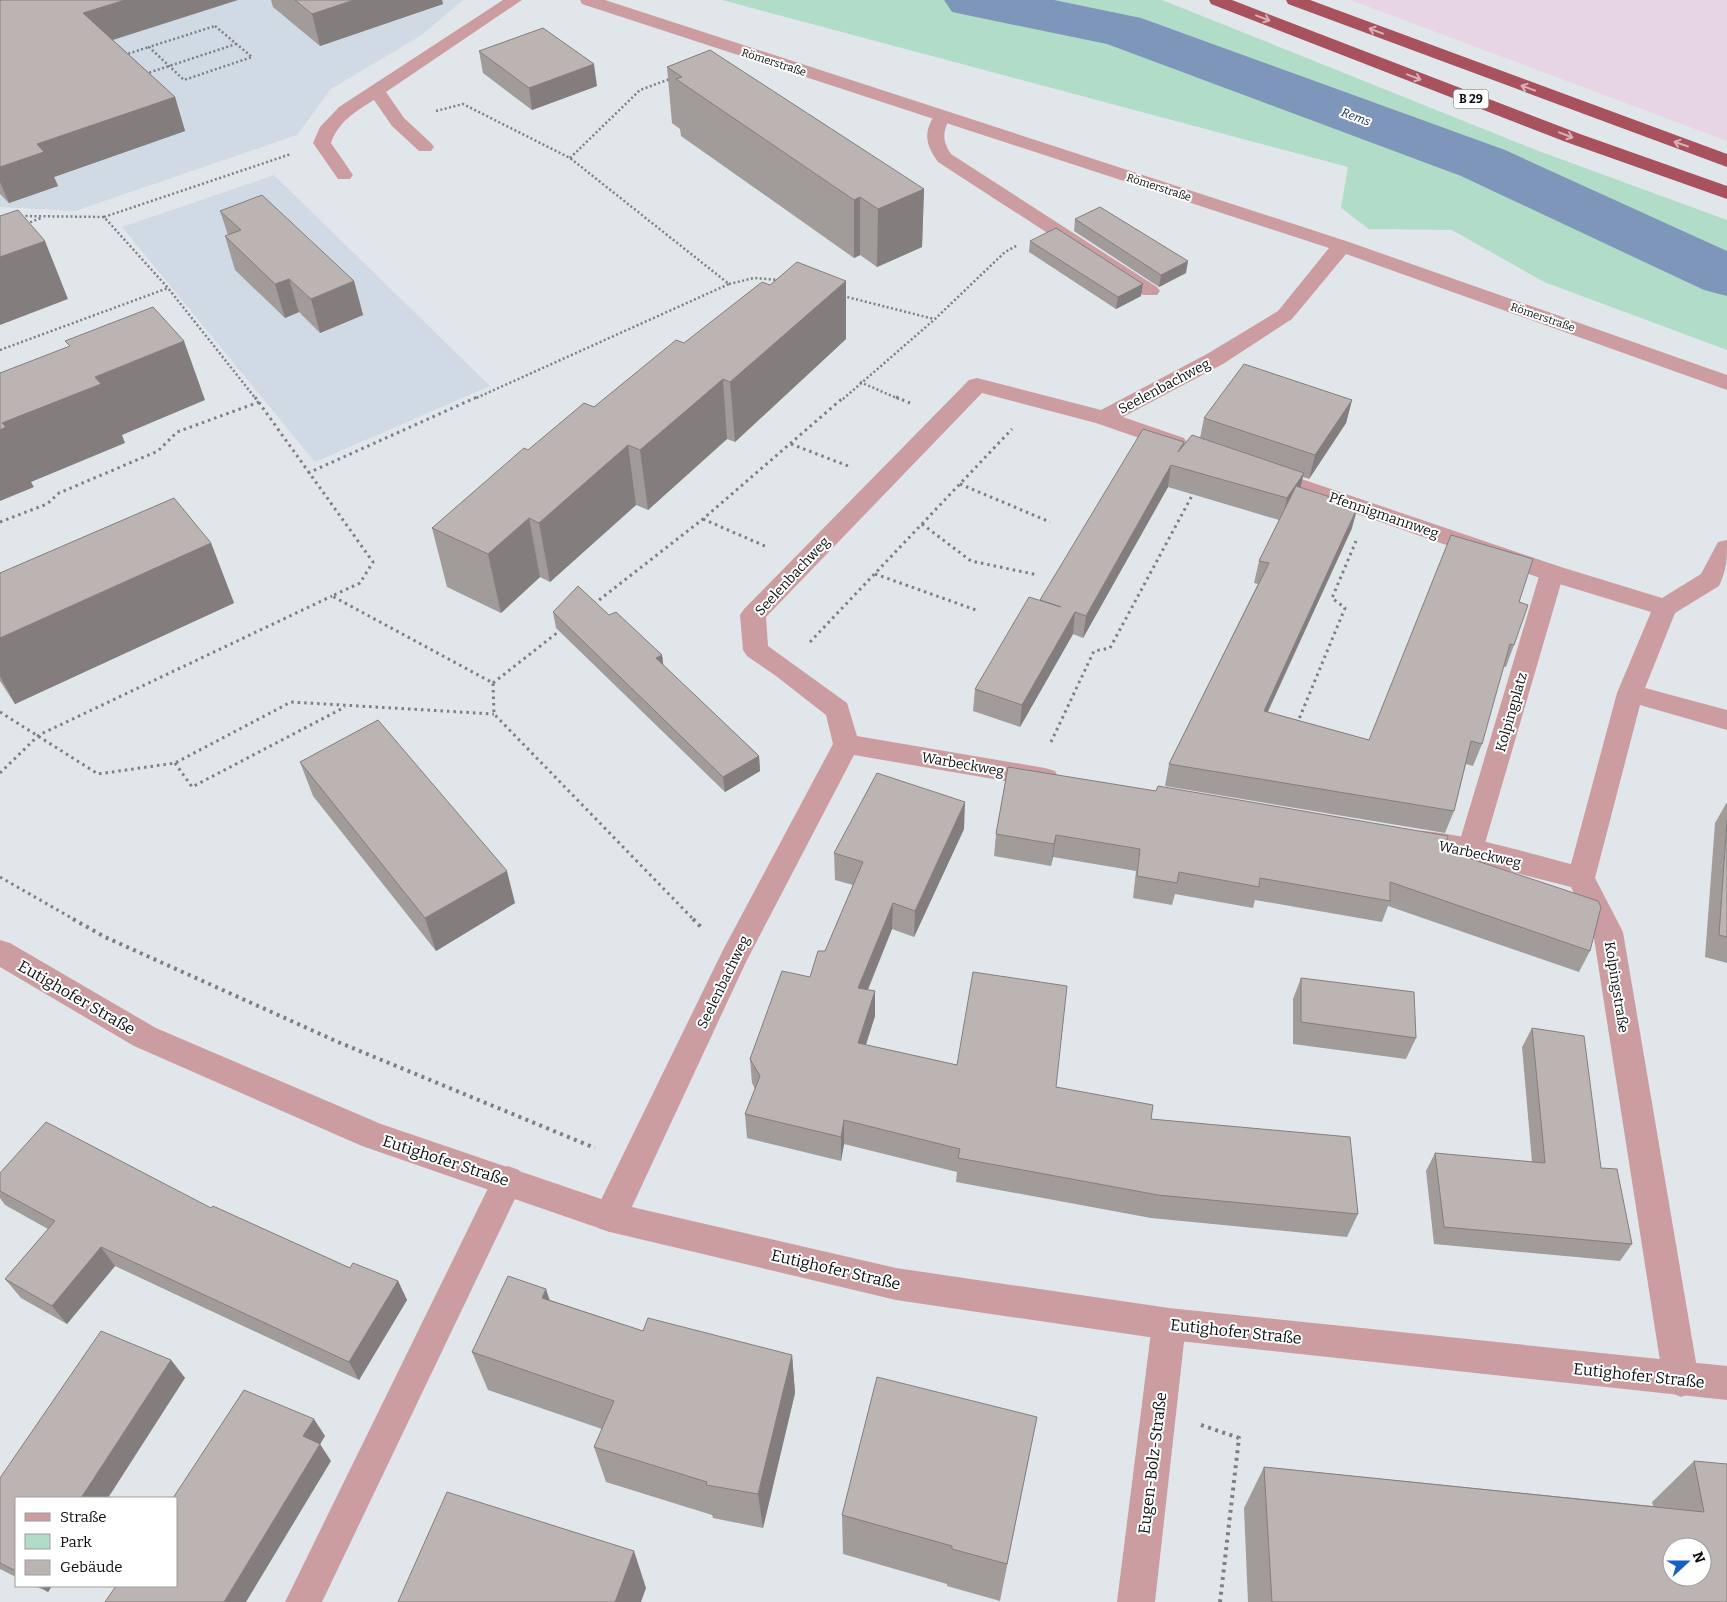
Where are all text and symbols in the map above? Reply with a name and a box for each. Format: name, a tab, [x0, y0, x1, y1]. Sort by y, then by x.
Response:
one-way arrow	[1255, 14, 1270, 23]
one-way arrow	[1369, 26, 1384, 36]
street label: Römerstraße	[740, 46, 808, 79]
one-way arrow	[1406, 73, 1421, 82]
one-way arrow	[1521, 83, 1536, 92]
road number: B 29	[1454, 90, 1488, 108]
water label: Rems	[1339, 105, 1373, 129]
one-way arrow	[1558, 131, 1573, 141]
one-way arrow	[1673, 139, 1689, 149]
street label: Römerstraße	[1125, 171, 1193, 204]
street label: Römerstraße	[1509, 300, 1577, 335]
street label: Seelenbachweg	[1115, 355, 1213, 418]
street label: Pfennigmannweg	[1327, 489, 1441, 542]
street label: Seelenbachweg	[752, 533, 833, 619]
street label: Kolpingplatz	[1492, 670, 1531, 754]
street label: Warbeckweg	[920, 749, 1006, 780]
street label: Warbeckweg	[1437, 837, 1523, 872]
street label: Seelenbachweg	[694, 933, 753, 1032]
street label: Kolpingstraße	[1601, 940, 1632, 1034]
street label: Eutighofer Straße	[15, 956, 139, 1039]
street label: Eutighofer Straße	[380, 1131, 512, 1190]
street label: Eutighofer Straße	[769, 1245, 902, 1294]
street label: Eutighofer Straße	[1169, 1315, 1303, 1348]
street label: Eutighofer Straße	[1572, 1359, 1706, 1392]
street label: Eugen-Bolz-Straße	[1134, 1391, 1171, 1535]
legend	[15, 1497, 178, 1587]
text: Straße	[60, 1508, 106, 1526]
text: Park	[60, 1533, 92, 1551]
north arrow	[1662, 1537, 1712, 1587]
text: N	[1689, 1549, 1709, 1566]
text: Gebäude	[60, 1558, 123, 1576]

